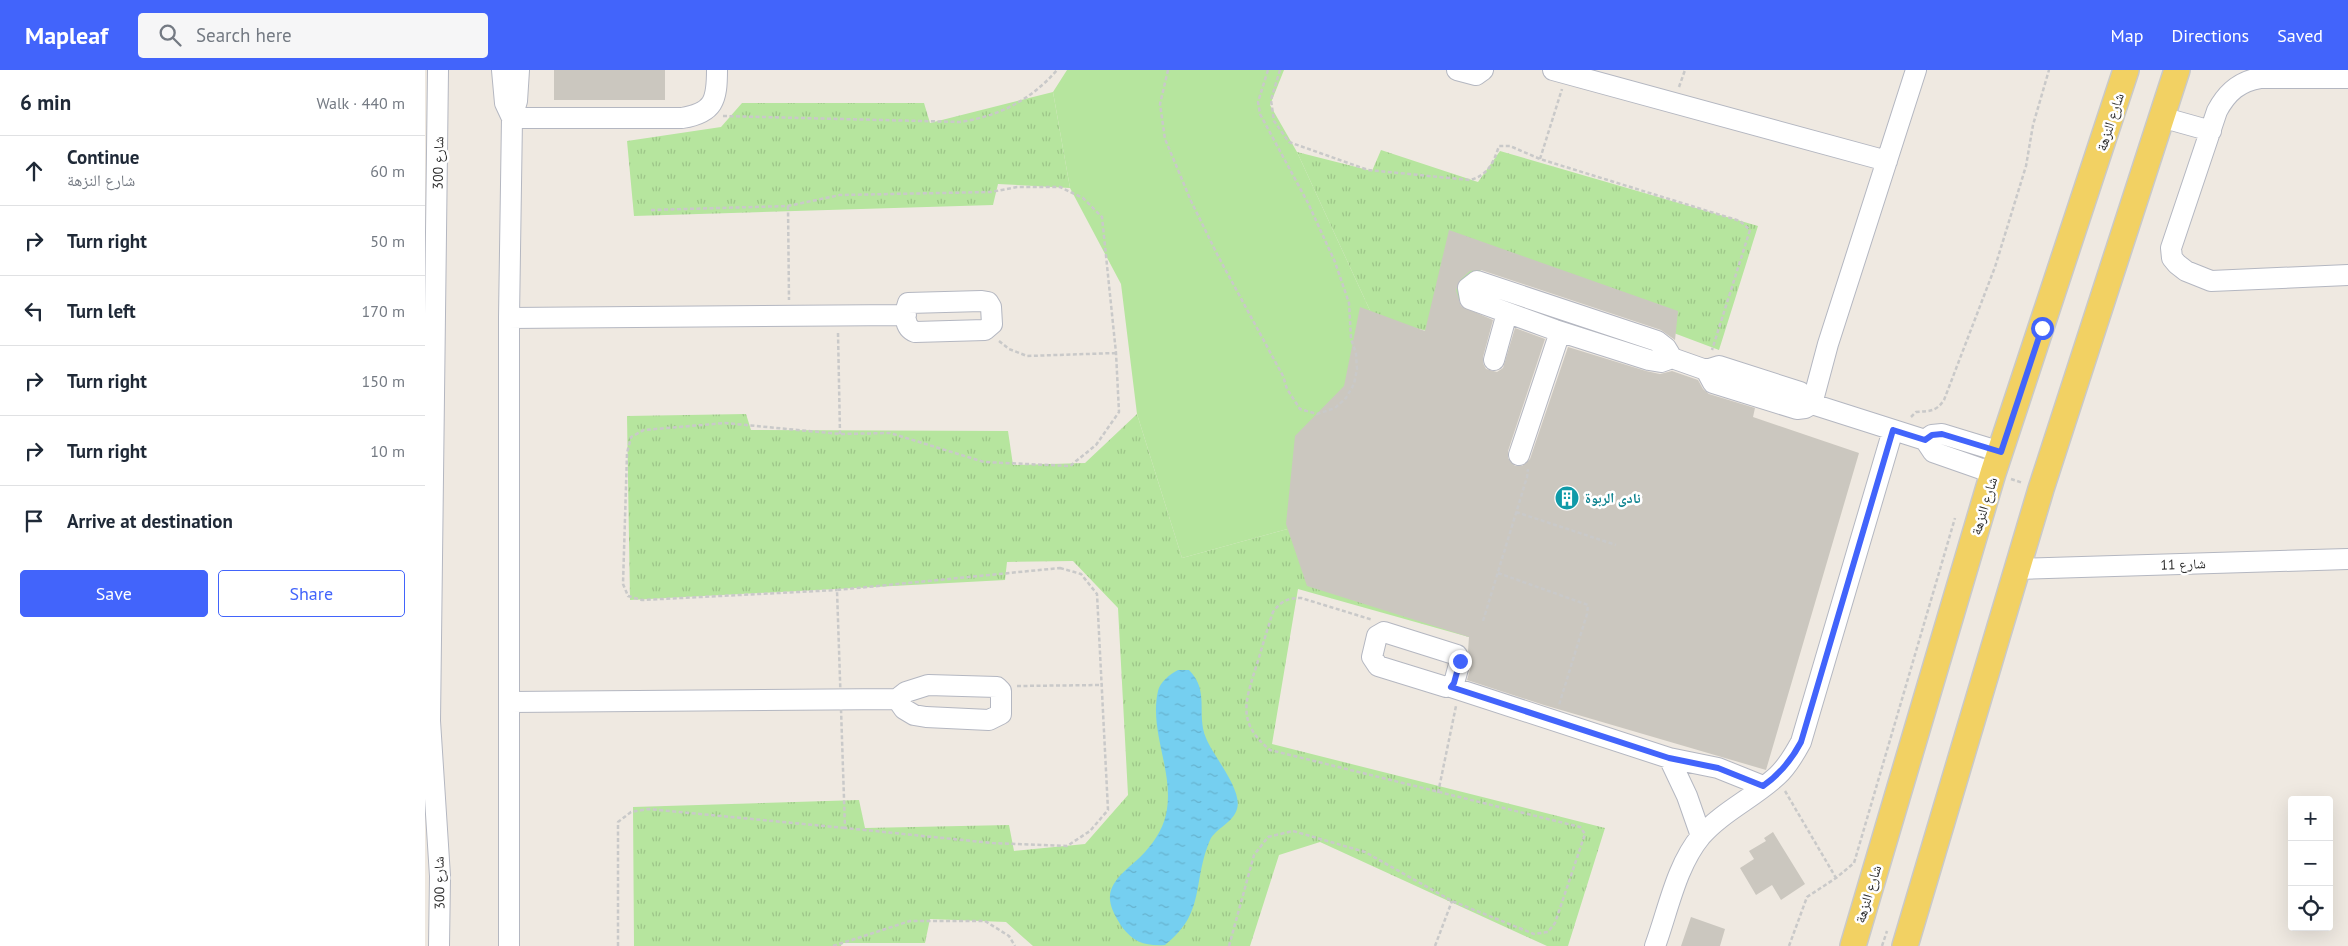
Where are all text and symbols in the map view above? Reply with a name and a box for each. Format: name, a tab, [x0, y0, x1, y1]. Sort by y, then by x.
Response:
search box	[138, 13, 488, 58]
text: Mapleaf	[25, 20, 108, 51]
icon: search	[156, 21, 184, 49]
text: Search here	[196, 23, 292, 47]
text: Map	[2111, 24, 2143, 47]
text: Directions	[2171, 24, 2249, 47]
text: Saved	[2277, 24, 2323, 47]
text: 6 min	[20, 89, 71, 116]
street label: شارع النزهة	[2092, 91, 2129, 154]
text: Walk · 440 m	[316, 93, 405, 113]
street label: شارع 300	[429, 136, 448, 190]
text: Continue	[67, 145, 139, 169]
icon: ahead	[20, 157, 48, 185]
text: 60 m	[370, 161, 405, 181]
text: شارع النزهة	[67, 170, 135, 190]
icon: right	[20, 227, 48, 255]
text: Turn right	[67, 229, 147, 253]
text: 50 m	[370, 231, 405, 251]
icon: left	[20, 297, 48, 325]
text: Turn left	[67, 299, 136, 323]
text: 170 m	[362, 301, 405, 321]
route start	[2031, 317, 2054, 340]
icon: right	[20, 367, 48, 395]
text: Turn right	[67, 369, 147, 393]
text: 150 m	[362, 371, 405, 391]
icon: right	[20, 437, 48, 465]
text: Turn right	[67, 439, 147, 463]
text: 10 m	[370, 441, 405, 461]
street label: شارع النزهة	[1967, 475, 2002, 538]
building icon: نادى الربوة	[1554, 485, 1580, 511]
place label: نادى الربوة	[1585, 489, 1641, 507]
icon: arrive	[20, 507, 48, 535]
text: Arrive at destination	[67, 509, 233, 533]
street label: شارع 11	[2160, 554, 2206, 575]
button: Save	[20, 570, 208, 617]
button: Share	[218, 570, 405, 617]
route end	[1449, 650, 1472, 673]
map controls	[2288, 796, 2333, 931]
button: +	[2288, 796, 2333, 841]
button: −	[2288, 841, 2333, 886]
street label: شارع 300	[430, 856, 449, 910]
street label: شارع النزهة	[1851, 863, 1886, 926]
button: locate	[2288, 886, 2333, 931]

